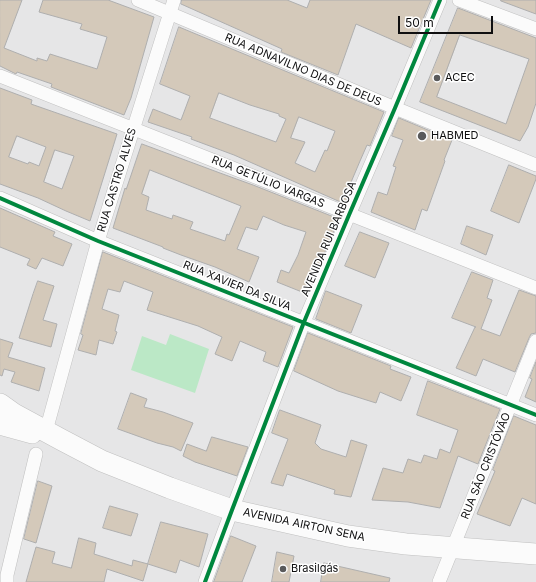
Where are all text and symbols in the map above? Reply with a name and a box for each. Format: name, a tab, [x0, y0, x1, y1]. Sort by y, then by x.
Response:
scale bar	[400, 8, 495, 34]
text: 50 m	[405, 15, 434, 30]
street label: RUA ADNAVILNO DIAS DE DEUS	[223, 31, 383, 109]
place label: ACEC	[445, 71, 475, 85]
marker: ACEC	[432, 73, 442, 83]
street label: RUA CASTRO ALVES	[95, 126, 139, 234]
place label: HABMED	[431, 129, 478, 143]
marker: HABMED	[416, 130, 428, 142]
street label: RUA GETÚLIO VARGAS	[210, 153, 326, 211]
street label: AVENIDA RUI BARBOSA	[299, 179, 359, 299]
street label: RUA XAVIER DA SILVA	[181, 258, 293, 314]
street label: RUA SÃO CRISTÓVÃO	[459, 411, 513, 521]
street label: AVENIDA AIRTON SENA	[242, 506, 366, 544]
place label: Brasilgás	[291, 562, 338, 576]
marker: Brasilgás	[278, 564, 288, 574]

